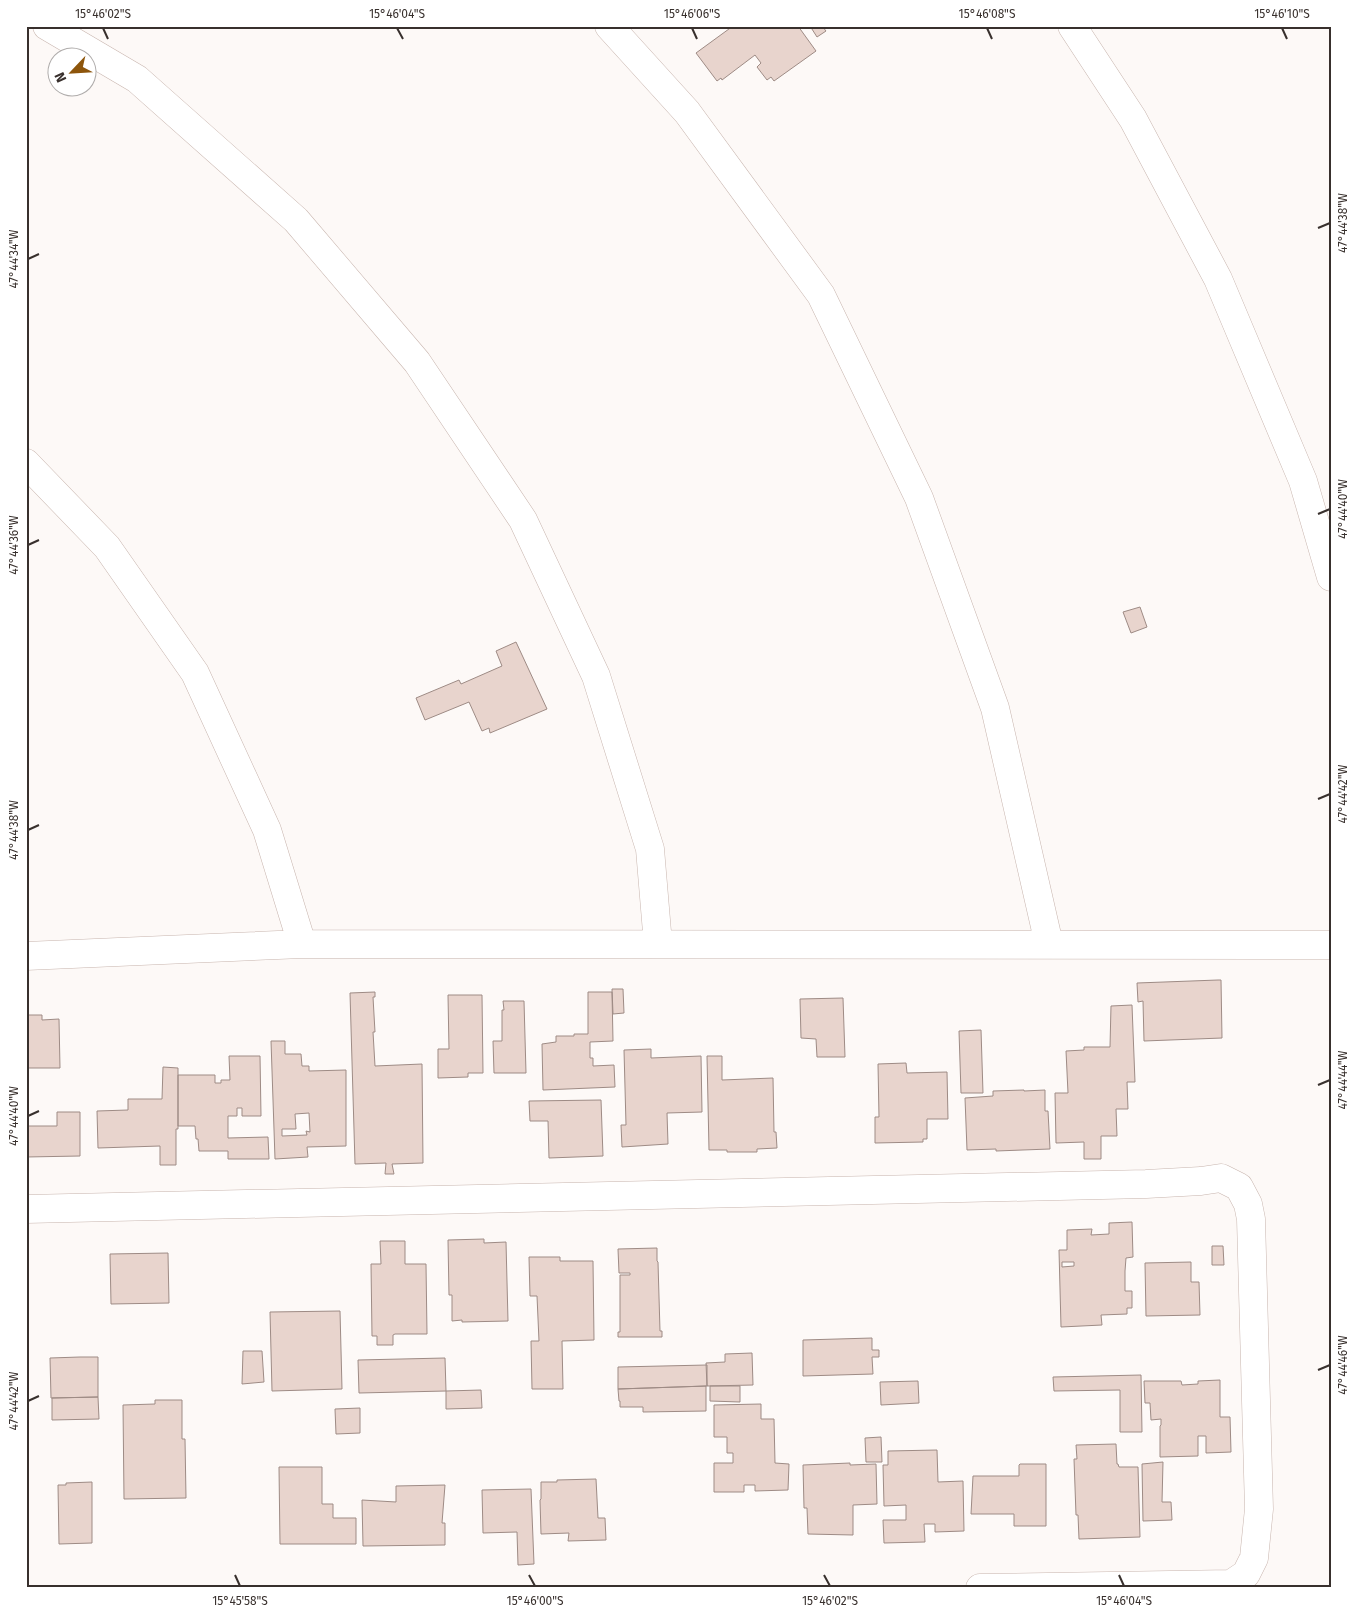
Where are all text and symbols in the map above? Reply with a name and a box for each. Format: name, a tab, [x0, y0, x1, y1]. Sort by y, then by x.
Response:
text: 15°46'02"S	[75, 7, 132, 21]
text: 15°46'04"S	[369, 7, 426, 21]
text: 15°46'06"S	[664, 7, 721, 21]
text: 15°46'08"S	[959, 7, 1016, 21]
text: 15°46'10"S	[1254, 7, 1310, 21]
north arrow	[48, 48, 98, 98]
text: N	[51, 69, 70, 85]
text: 47°44'38"W	[1336, 193, 1350, 253]
text: 47°44'34"W	[7, 229, 21, 289]
text: 47°44'40"W	[1336, 479, 1350, 539]
text: 47°44'36"W	[7, 515, 21, 575]
text: 47°44'42"W	[1336, 764, 1350, 823]
text: 47°44'38"W	[7, 800, 21, 860]
text: 47°44'44"W	[1336, 1050, 1350, 1110]
text: 47°44'40"W	[7, 1086, 21, 1146]
text: 47°44'46"W	[1336, 1335, 1350, 1395]
text: 47°44'42"W	[7, 1371, 21, 1430]
text: 15°45'58"S	[212, 1594, 268, 1608]
text: 15°46'00"S	[506, 1594, 564, 1608]
text: 15°46'02"S	[802, 1594, 859, 1608]
text: 15°46'04"S	[1096, 1594, 1153, 1608]

